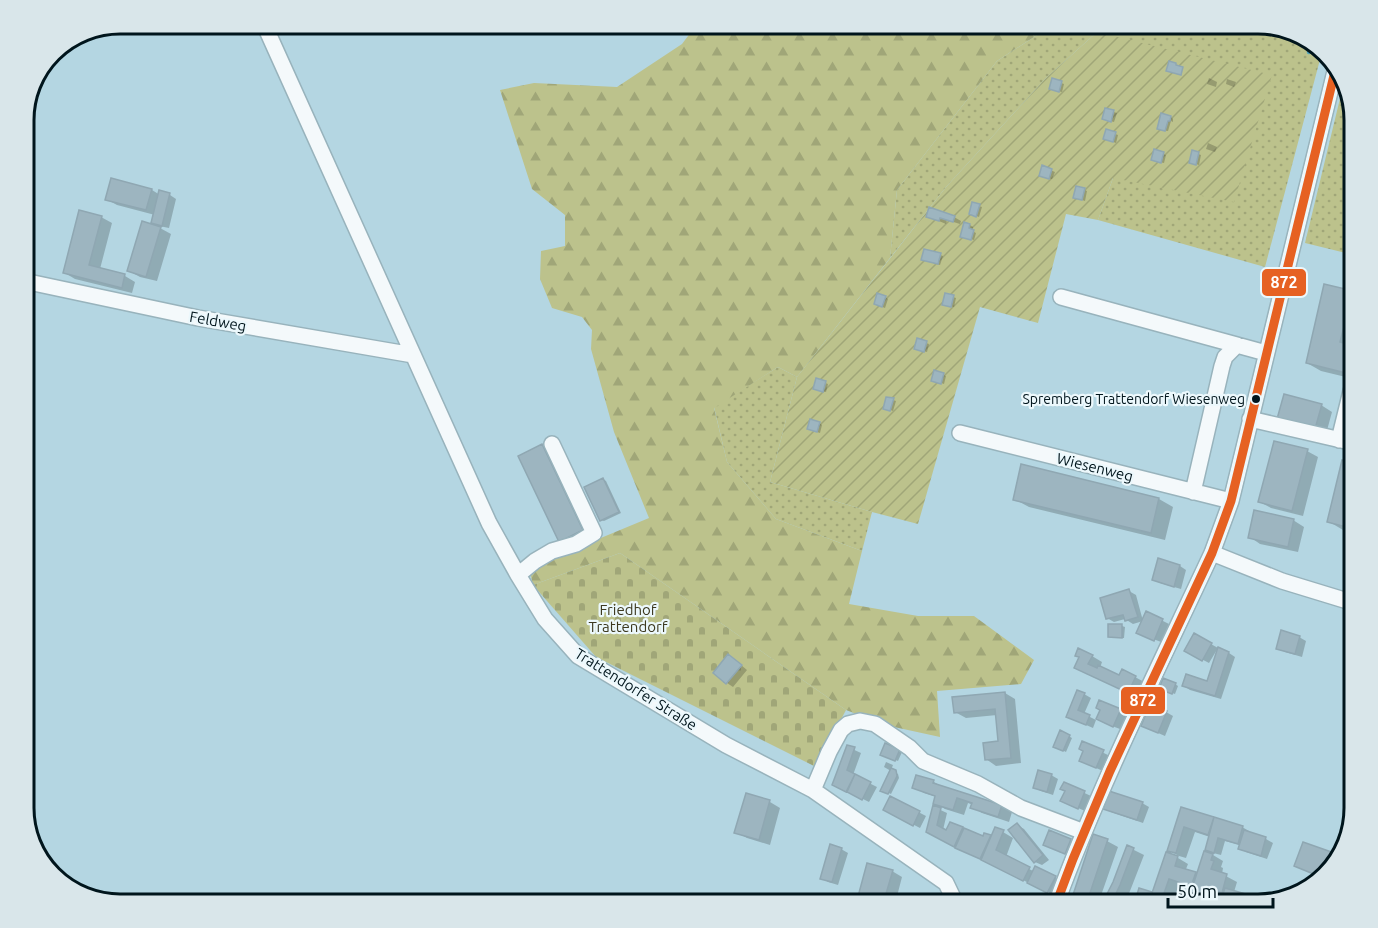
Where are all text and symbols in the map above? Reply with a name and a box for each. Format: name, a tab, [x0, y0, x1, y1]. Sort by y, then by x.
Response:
line badge: 872	[1261, 268, 1307, 297]
text: 872	[1270, 273, 1298, 291]
street label: Feldweg	[188, 308, 248, 334]
place label: Spremberg Trattendorf Wiesenweg	[1022, 391, 1245, 407]
marker: Spremberg Trattendorf Wiesenweg	[1250, 393, 1262, 405]
street label: Wiesenweg	[1055, 449, 1135, 485]
park label: Friedhof Trattendorf	[589, 601, 668, 635]
street label: Trattendorfer Straße	[572, 645, 700, 733]
line badge: 872	[1120, 686, 1166, 715]
text: 872	[1129, 691, 1157, 709]
scale bar	[1168, 871, 1273, 909]
text: 50 m	[1177, 881, 1217, 901]

